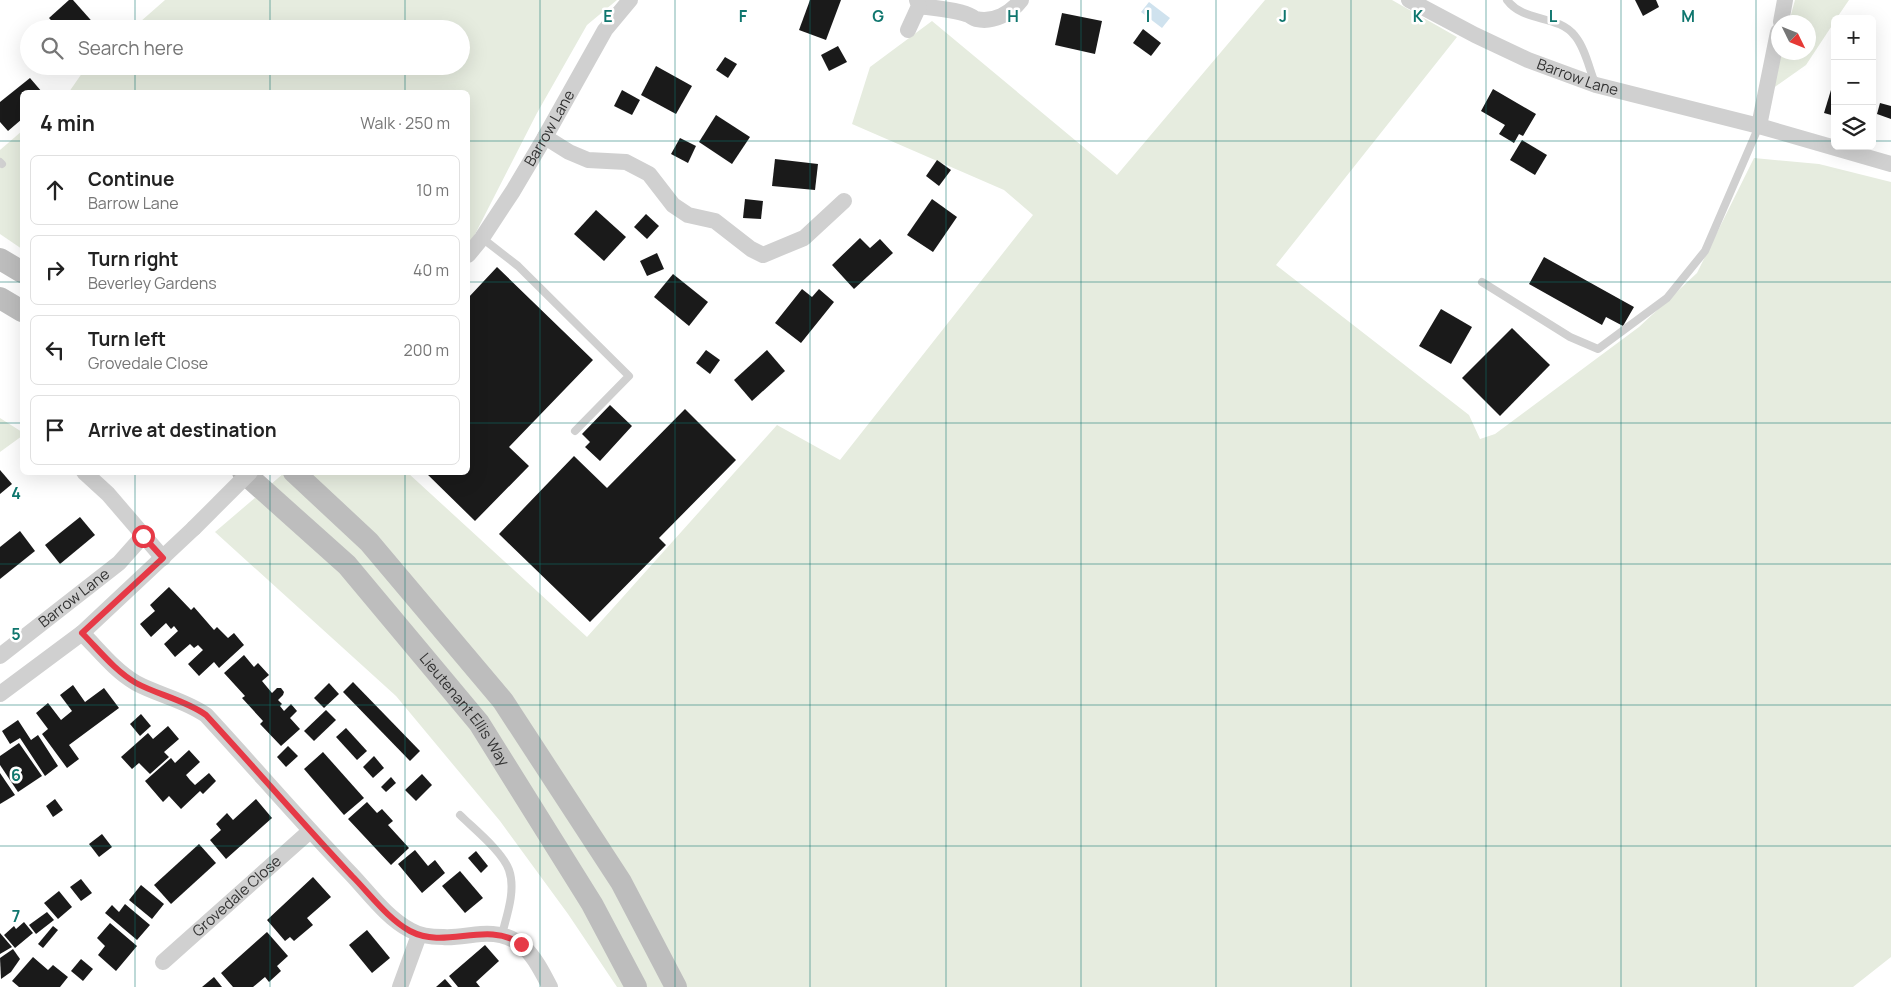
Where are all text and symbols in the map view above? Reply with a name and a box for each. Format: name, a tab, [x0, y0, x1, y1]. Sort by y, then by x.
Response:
text: E	[603, 5, 613, 27]
text: F	[739, 5, 748, 27]
text: G	[872, 5, 884, 27]
text: H	[1007, 5, 1019, 27]
text: I	[1146, 5, 1150, 27]
text: J	[1279, 5, 1287, 27]
text: K	[1413, 5, 1424, 27]
text: L	[1549, 5, 1558, 27]
text: M	[1681, 5, 1695, 27]
north arrow	[1771, 15, 1816, 60]
map controls	[1831, 15, 1876, 150]
button: +	[1831, 15, 1876, 60]
search box	[20, 20, 470, 75]
icon: search	[38, 34, 66, 62]
text: Search here	[78, 35, 184, 61]
street label: Barrow Lane	[1534, 53, 1621, 100]
button: −	[1831, 60, 1876, 105]
street label: Barrow Lane	[519, 86, 579, 170]
button: layers	[1831, 105, 1876, 150]
text: 4 min	[40, 109, 95, 137]
text: Walk · 250 m	[360, 112, 450, 134]
text: Continue	[88, 166, 174, 192]
icon: ahead	[41, 176, 69, 204]
text: 10 m	[416, 179, 449, 201]
text: Barrow Lane	[88, 192, 179, 214]
text: Turn right	[88, 246, 178, 272]
icon: right	[41, 256, 69, 284]
text: 40 m	[413, 259, 449, 281]
text: Beverley Gardens	[88, 272, 217, 294]
text: Turn left	[88, 326, 166, 352]
icon: left	[41, 336, 69, 364]
text: 200 m	[404, 339, 449, 361]
text: Grovedale Close	[88, 352, 208, 374]
icon: arrive	[41, 416, 69, 444]
text: Arrive at destination	[88, 417, 277, 443]
text: 4	[11, 482, 21, 504]
route start	[132, 525, 155, 548]
street label: Barrow Lane	[34, 563, 114, 632]
text: 5	[11, 623, 21, 645]
street label: Lieutenant Ellis Way	[415, 648, 515, 770]
text: 6	[11, 764, 21, 786]
street label: Grovedale Close	[187, 850, 286, 941]
text: 7	[12, 905, 20, 927]
route end	[510, 933, 533, 956]

